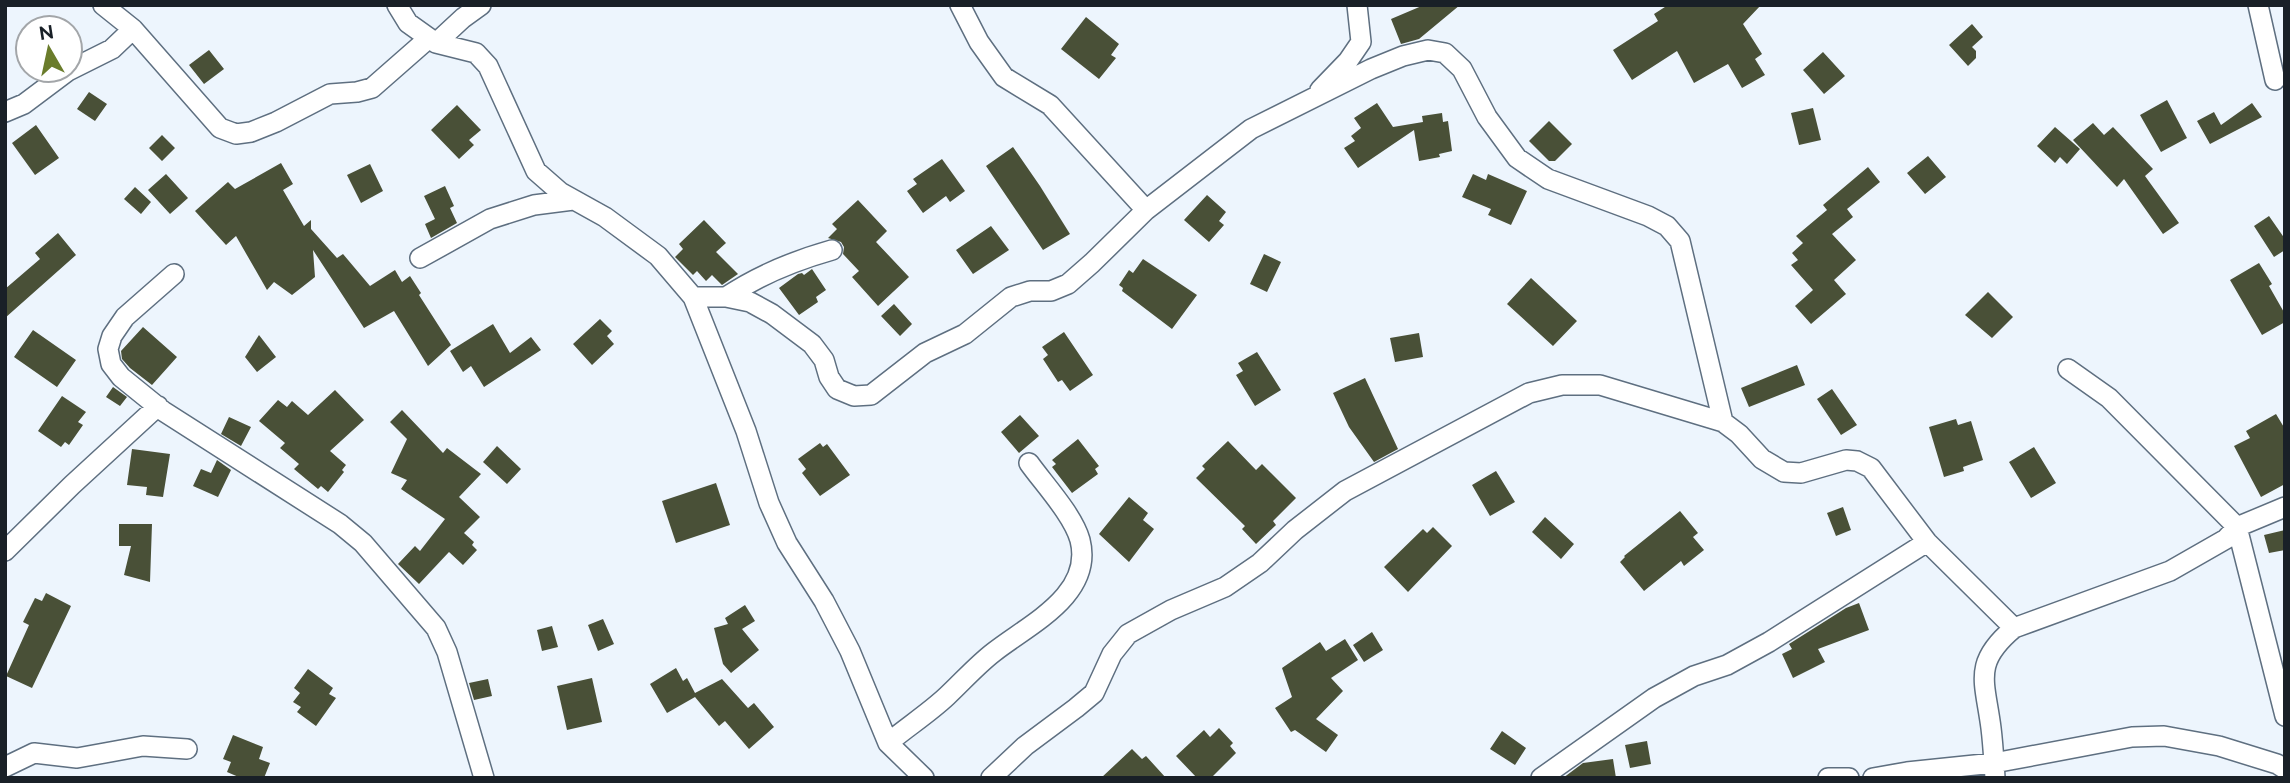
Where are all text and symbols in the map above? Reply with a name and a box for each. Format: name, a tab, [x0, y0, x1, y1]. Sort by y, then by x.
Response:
north arrow	[14, 14, 84, 84]
text: N	[37, 20, 55, 44]

